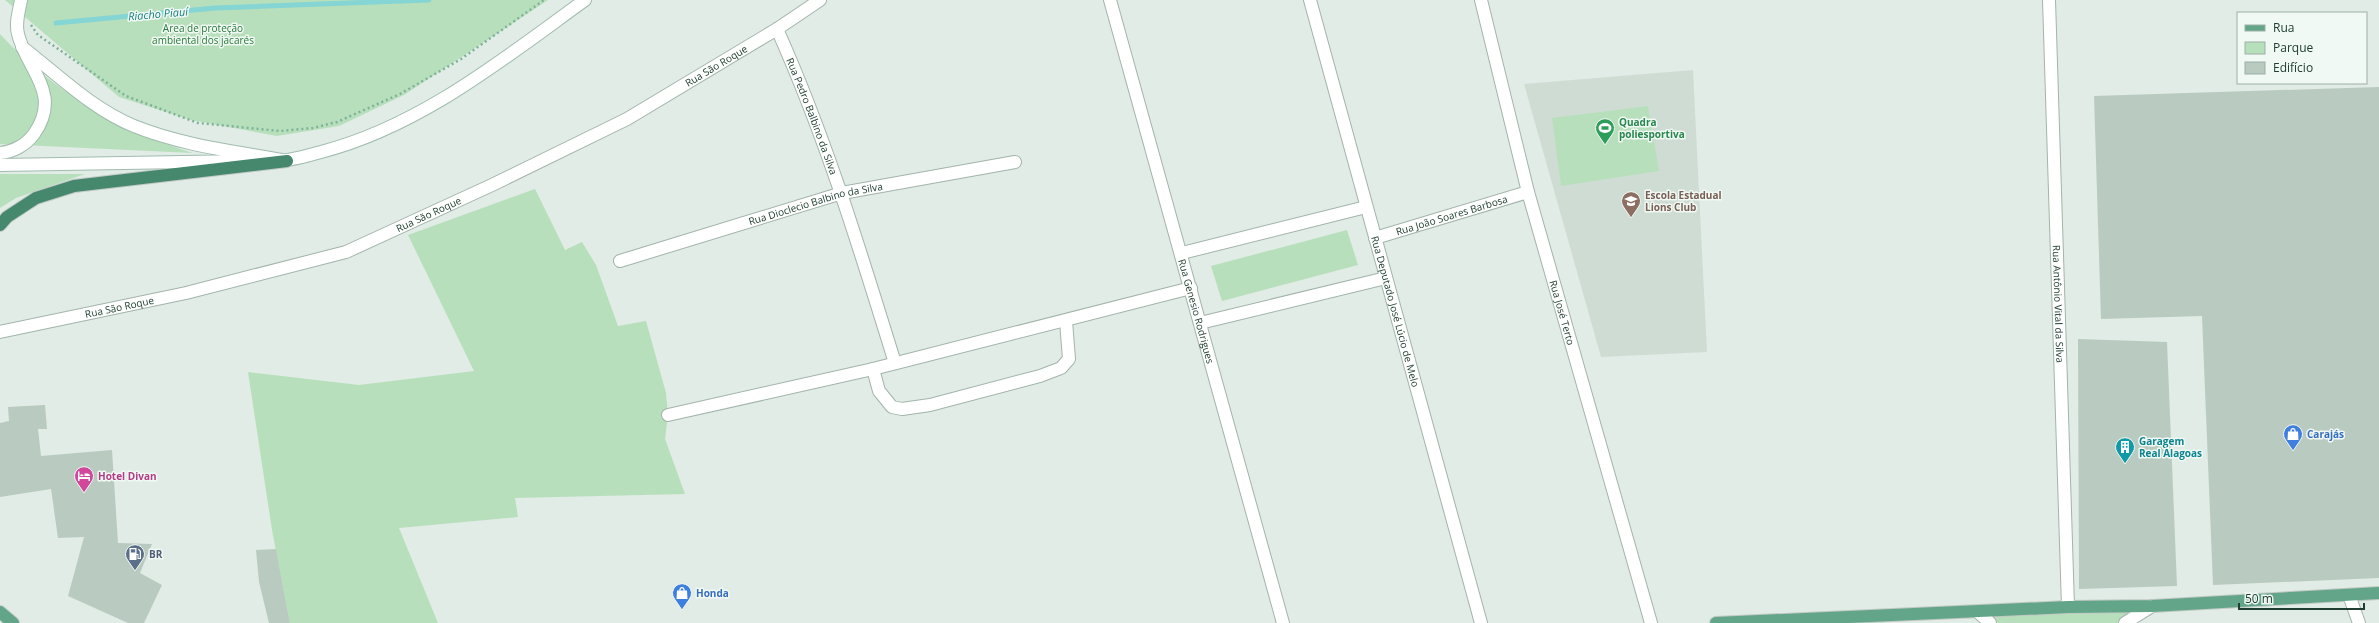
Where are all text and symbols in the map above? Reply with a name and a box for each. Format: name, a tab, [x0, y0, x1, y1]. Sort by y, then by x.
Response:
water label: Riacho Piauí	[127, 3, 190, 24]
legend	[2237, 12, 2367, 84]
text: Rua	[2273, 19, 2294, 36]
park label: Area de proteção ambiental dos jacarés	[152, 21, 254, 47]
text: Parque	[2273, 39, 2313, 56]
street label: Rua São Roque	[682, 41, 750, 90]
street label: Rua Pedro Balbino da Silva	[783, 55, 841, 177]
text: Edifício	[2273, 59, 2313, 76]
place label: Quadra poliesportiva	[1619, 115, 1685, 141]
sports icon: Quadra poliesportiva	[1594, 117, 1616, 145]
street label: Rua Dioclecio Balbino da Silva	[747, 179, 884, 228]
place label: Escola Estadual Lions Club	[1645, 188, 1722, 214]
school or university icon: Escola Estadual Lions Club	[1620, 190, 1642, 218]
street label: Rua João Soares Barbosa	[1394, 192, 1509, 238]
street label: Rua São Roque	[394, 193, 464, 235]
street label: Rua Deputado José Lúcio de Melo	[1368, 234, 1423, 389]
street label: Rua Antônio Vital da Silva	[2050, 245, 2067, 363]
street label: Rua Genesio Rodrigues	[1175, 257, 1218, 365]
street label: Rua José Terto	[1546, 278, 1578, 347]
street label: Rua São Roque	[84, 293, 156, 321]
shop icon: Carajás	[2282, 423, 2304, 451]
place label: Carajás	[2307, 427, 2344, 441]
place label: Garagem Real Alagoas	[2139, 434, 2202, 460]
building icon: Garagem Real Alagoas	[2114, 436, 2136, 464]
hotel icon: Hotel Divan	[73, 465, 95, 493]
place label: Hotel Divan	[98, 469, 157, 483]
fuel station icon: BR	[124, 543, 146, 571]
place label: BR	[149, 547, 163, 561]
shop icon: Honda	[671, 582, 693, 610]
scale bar	[2239, 585, 2364, 611]
place label: Honda	[696, 586, 729, 600]
text: 50 m	[2245, 590, 2273, 607]

